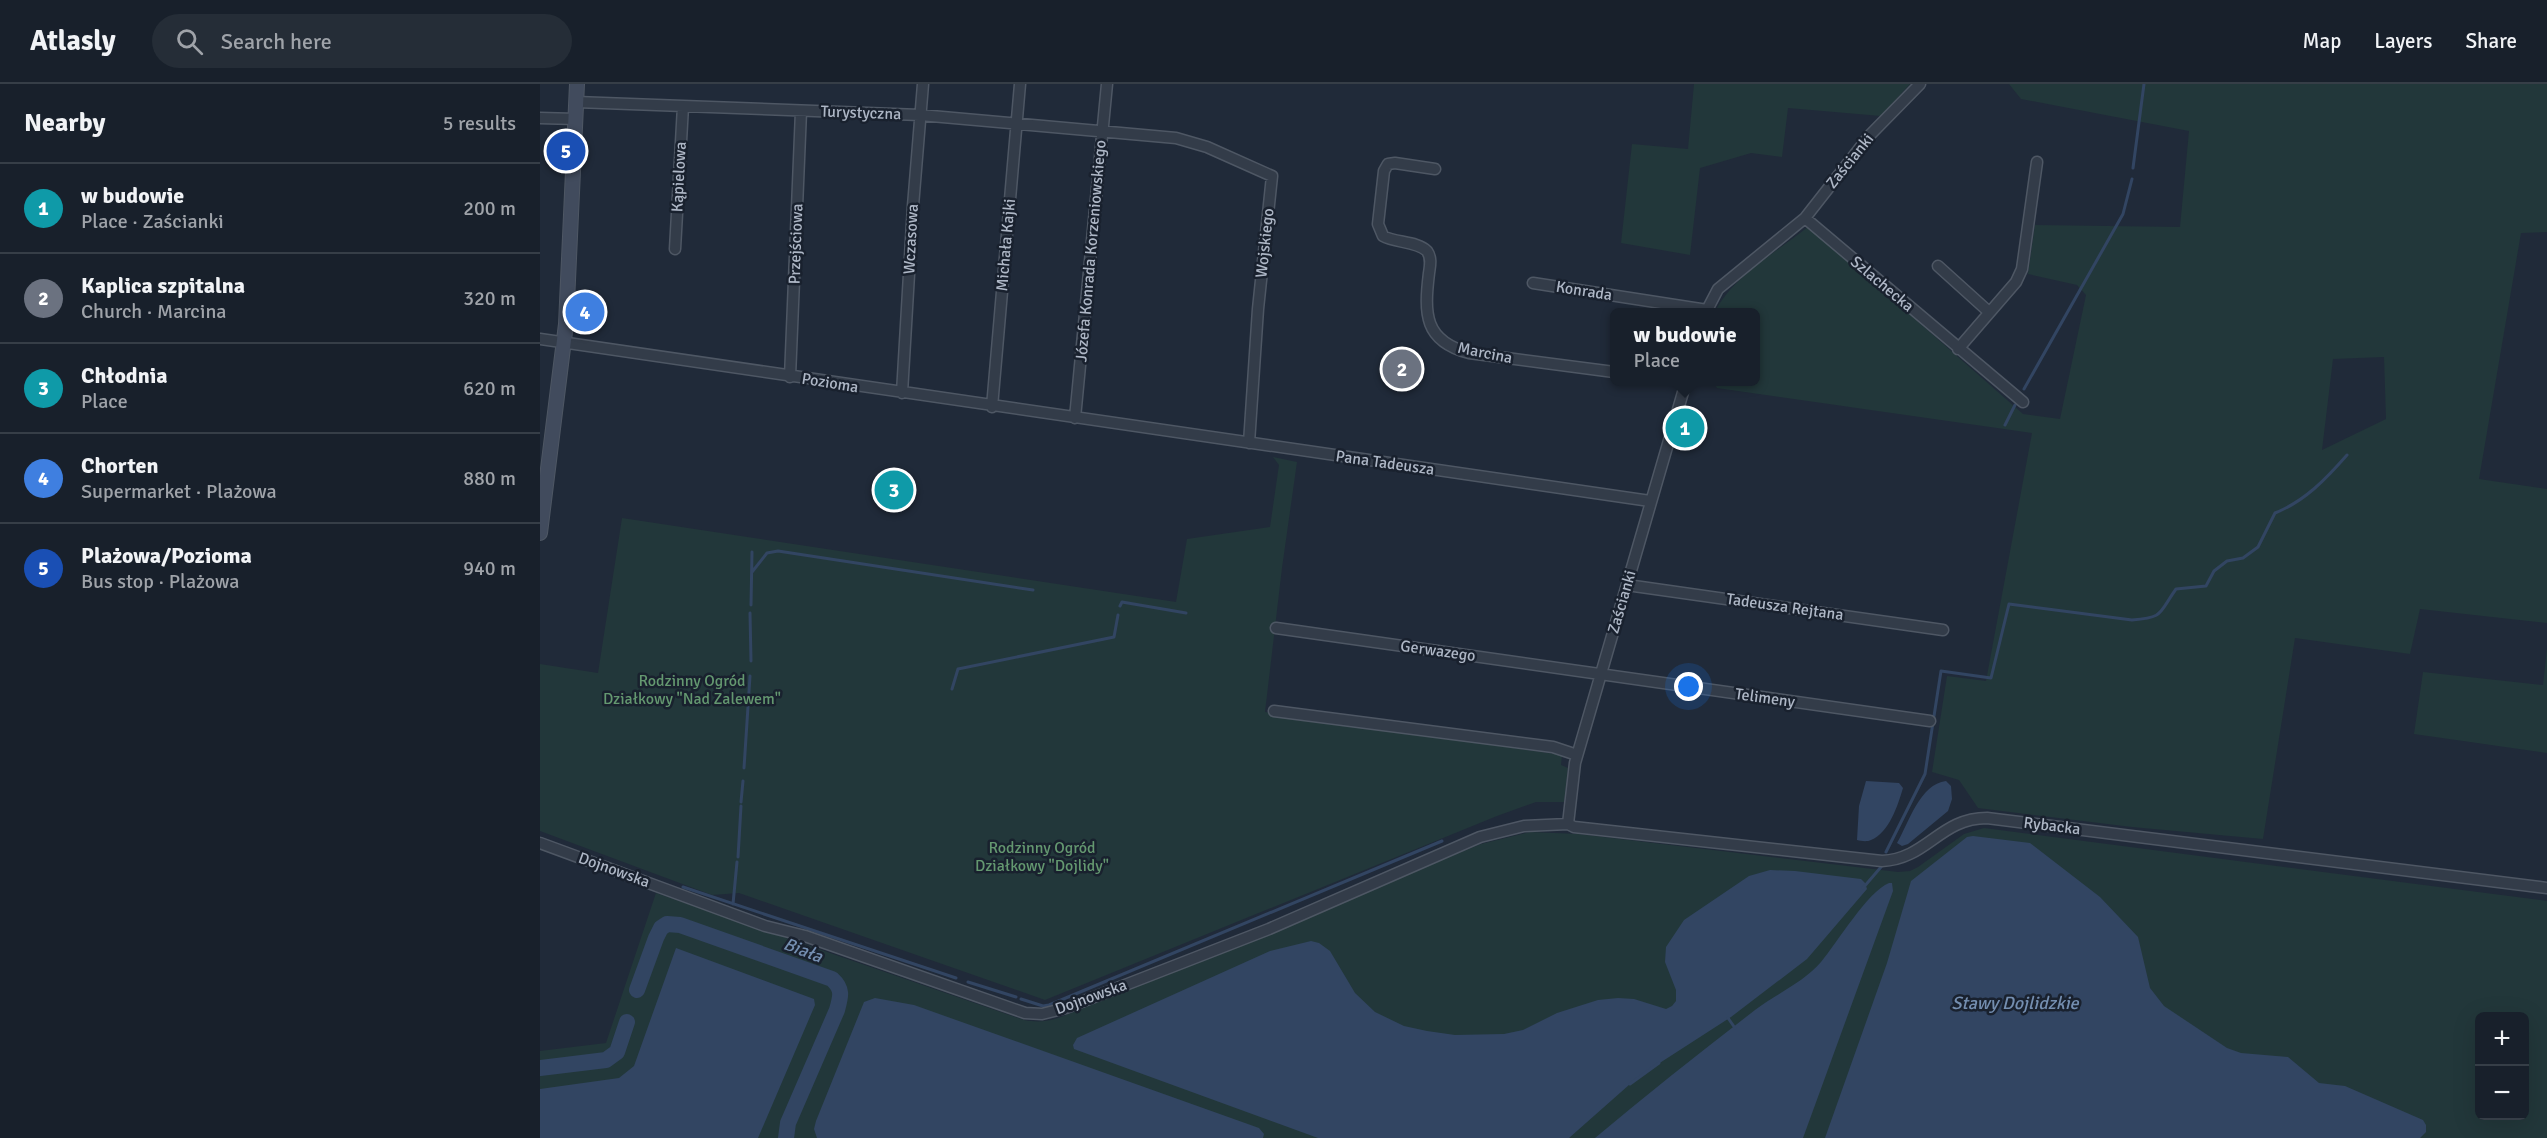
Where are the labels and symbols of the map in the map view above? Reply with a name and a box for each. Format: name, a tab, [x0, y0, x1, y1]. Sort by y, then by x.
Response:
street label: Turystyczna	[820, 102, 902, 124]
pin: 5	[546, 128, 586, 174]
street label: Zaścianki	[1822, 129, 1878, 193]
street label: Józefa Konrada Korzeniowskiego	[1071, 139, 1111, 363]
street label: Kąpielowa	[667, 141, 691, 213]
street label: Michała Kajki	[992, 198, 1020, 292]
street label: Przejściowa	[785, 203, 807, 285]
street label: Wczasowa	[899, 203, 923, 275]
street label: Wojskiego	[1251, 207, 1279, 279]
street label: Szlachecka	[1846, 252, 1918, 316]
street label: Konrada	[1554, 277, 1614, 305]
pin: 4	[566, 290, 604, 334]
street label: Marcina	[1456, 338, 1514, 368]
pin: 2	[1382, 346, 1422, 392]
street label: Pozioma	[800, 369, 860, 397]
pin: 1	[1666, 406, 1704, 450]
street label: Pana Tadeusza	[1334, 446, 1436, 480]
pin: 3	[874, 468, 914, 512]
street label: Zaścianki	[1603, 568, 1641, 636]
street label: Tadeusza Rejtana	[1725, 589, 1845, 625]
street label: Gerwazego	[1399, 636, 1477, 666]
park label: Rodzinny Ogród Działkowy "Nad Zalewem"	[603, 671, 781, 709]
your location	[1674, 672, 1703, 701]
street label: Telimeny	[1734, 684, 1797, 712]
street label: Rybacka	[2022, 813, 2082, 839]
park label: Rodzinny Ogród Działkowy "Dojlidy"	[975, 838, 1109, 876]
street label: Dojnowska	[575, 848, 653, 892]
water label: Biała	[780, 933, 826, 968]
street label: Dojnowska	[1052, 975, 1130, 1019]
water label: Stawy Dojlidzkie	[1951, 992, 2080, 1014]

